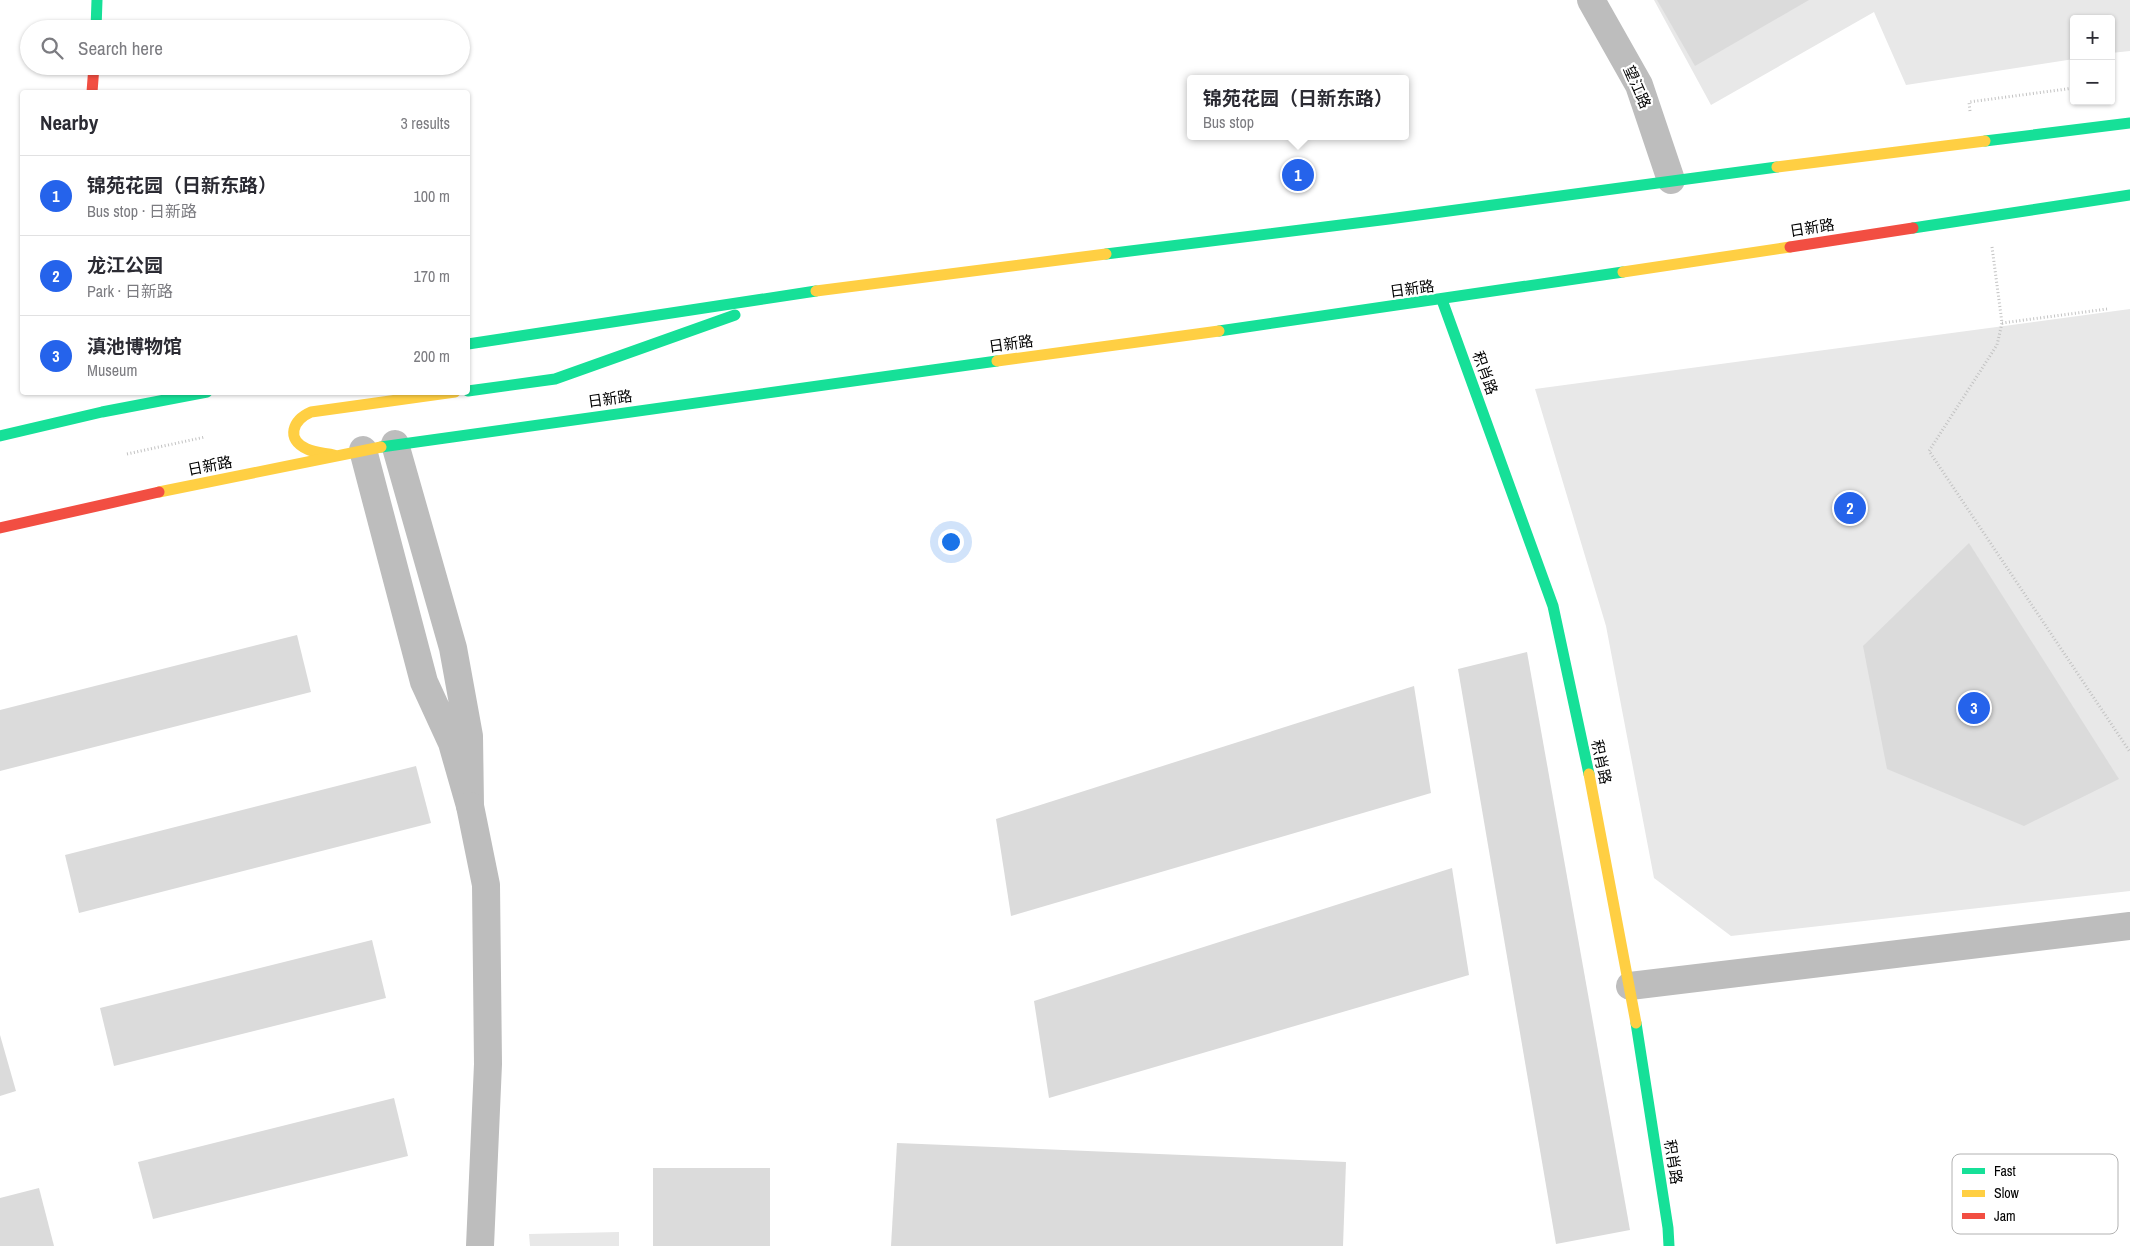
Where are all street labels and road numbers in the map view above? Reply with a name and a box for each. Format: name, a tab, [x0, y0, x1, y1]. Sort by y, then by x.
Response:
street label: 望江路	[1619, 62, 1656, 112]
street label: 日新路	[1788, 214, 1836, 241]
street label: 日新路	[1388, 275, 1436, 302]
street label: 日新路	[987, 330, 1035, 357]
street label: 积肖路	[1468, 348, 1503, 398]
street label: 日新路	[586, 385, 634, 412]
street label: 日新路	[186, 451, 234, 480]
street label: 积肖路	[1587, 738, 1616, 786]
street label: 积肖路	[1660, 1138, 1687, 1186]

